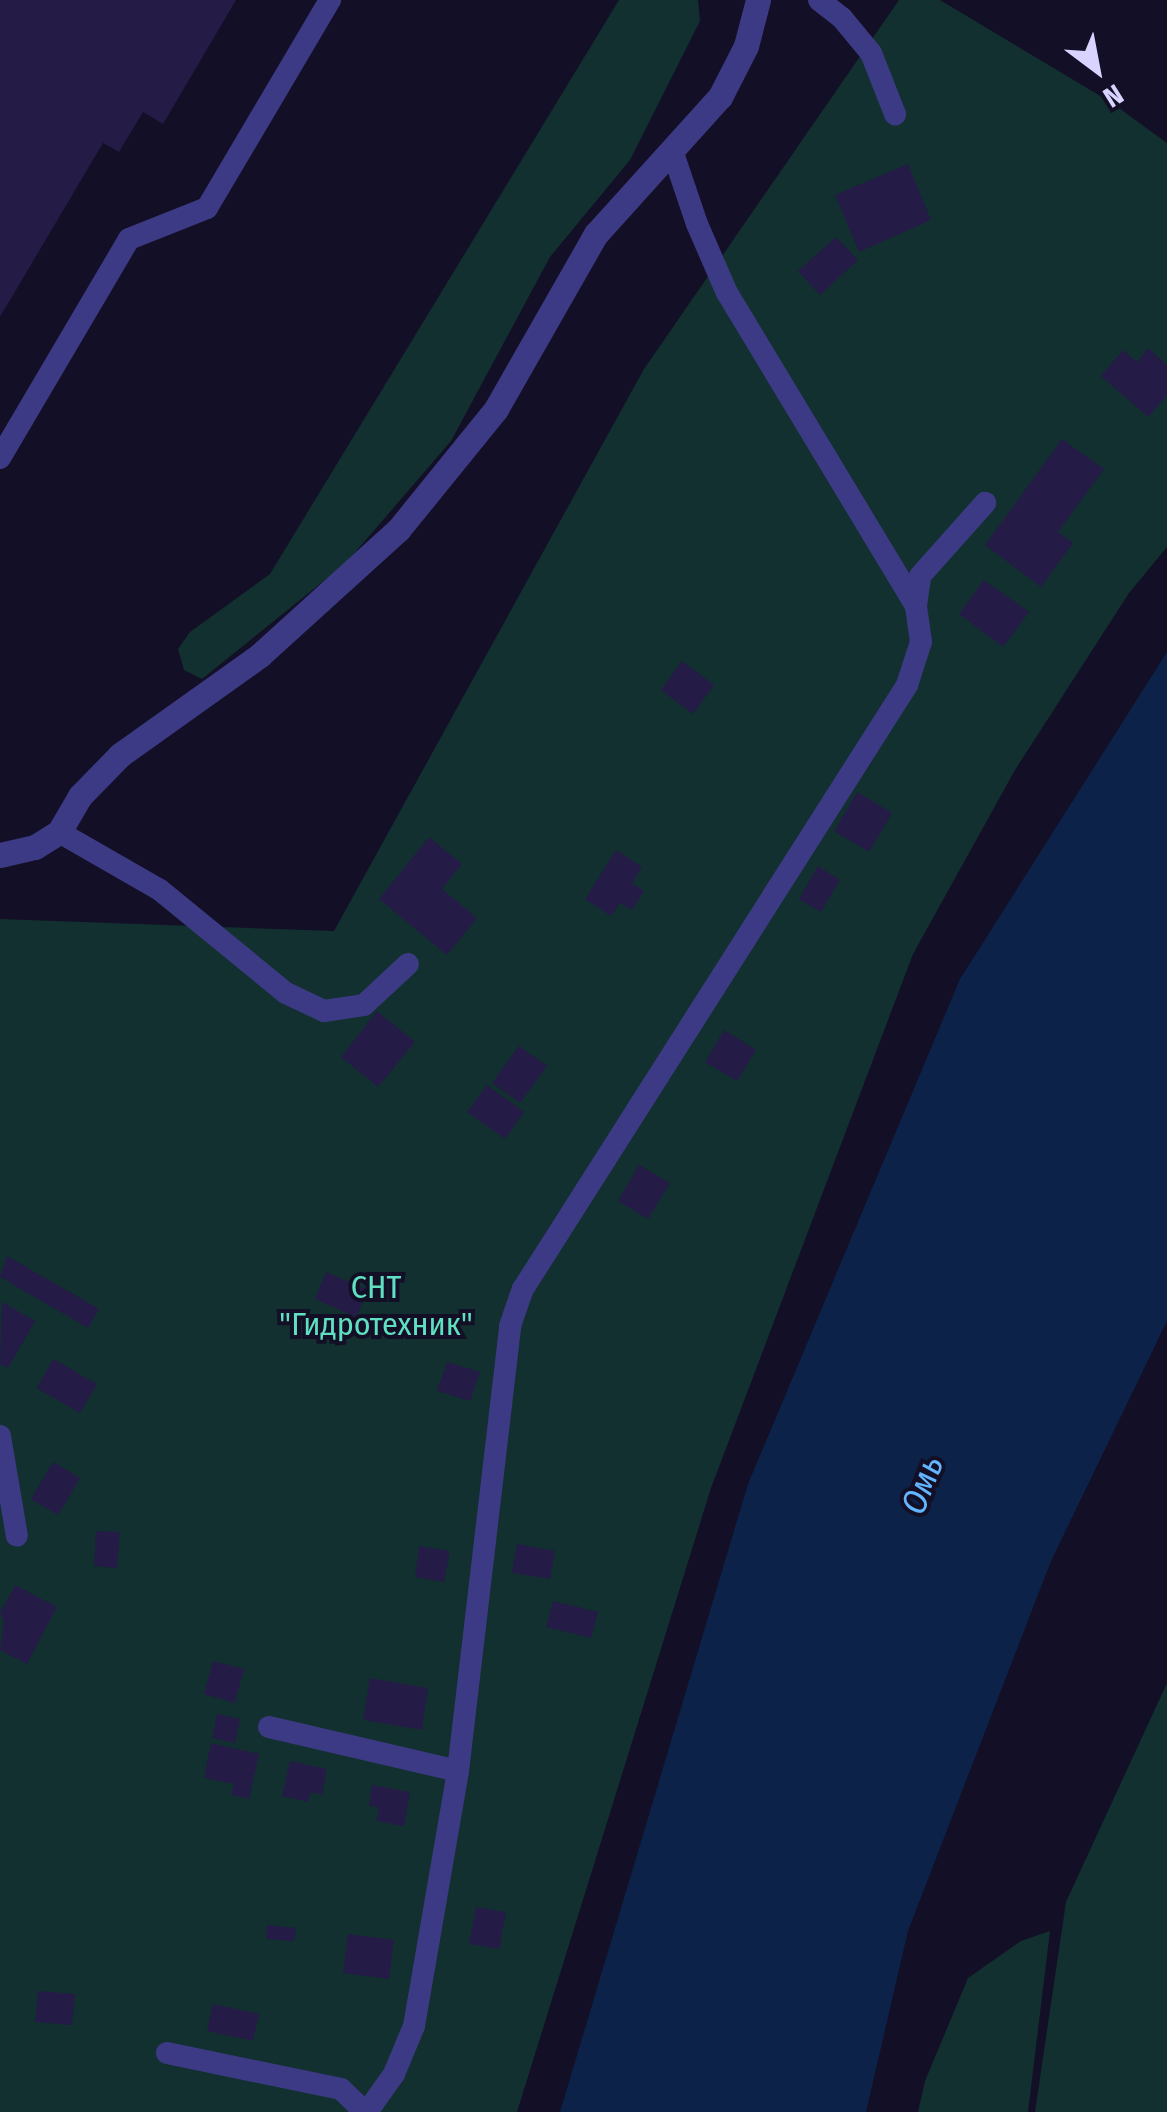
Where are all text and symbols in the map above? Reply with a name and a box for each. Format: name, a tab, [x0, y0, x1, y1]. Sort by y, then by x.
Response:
north arrow	[1047, 20, 1147, 120]
text: N	[1097, 77, 1129, 114]
park label: СНТ "Гидротехник"	[279, 1269, 473, 1344]
water label: Омь	[892, 1450, 952, 1520]

